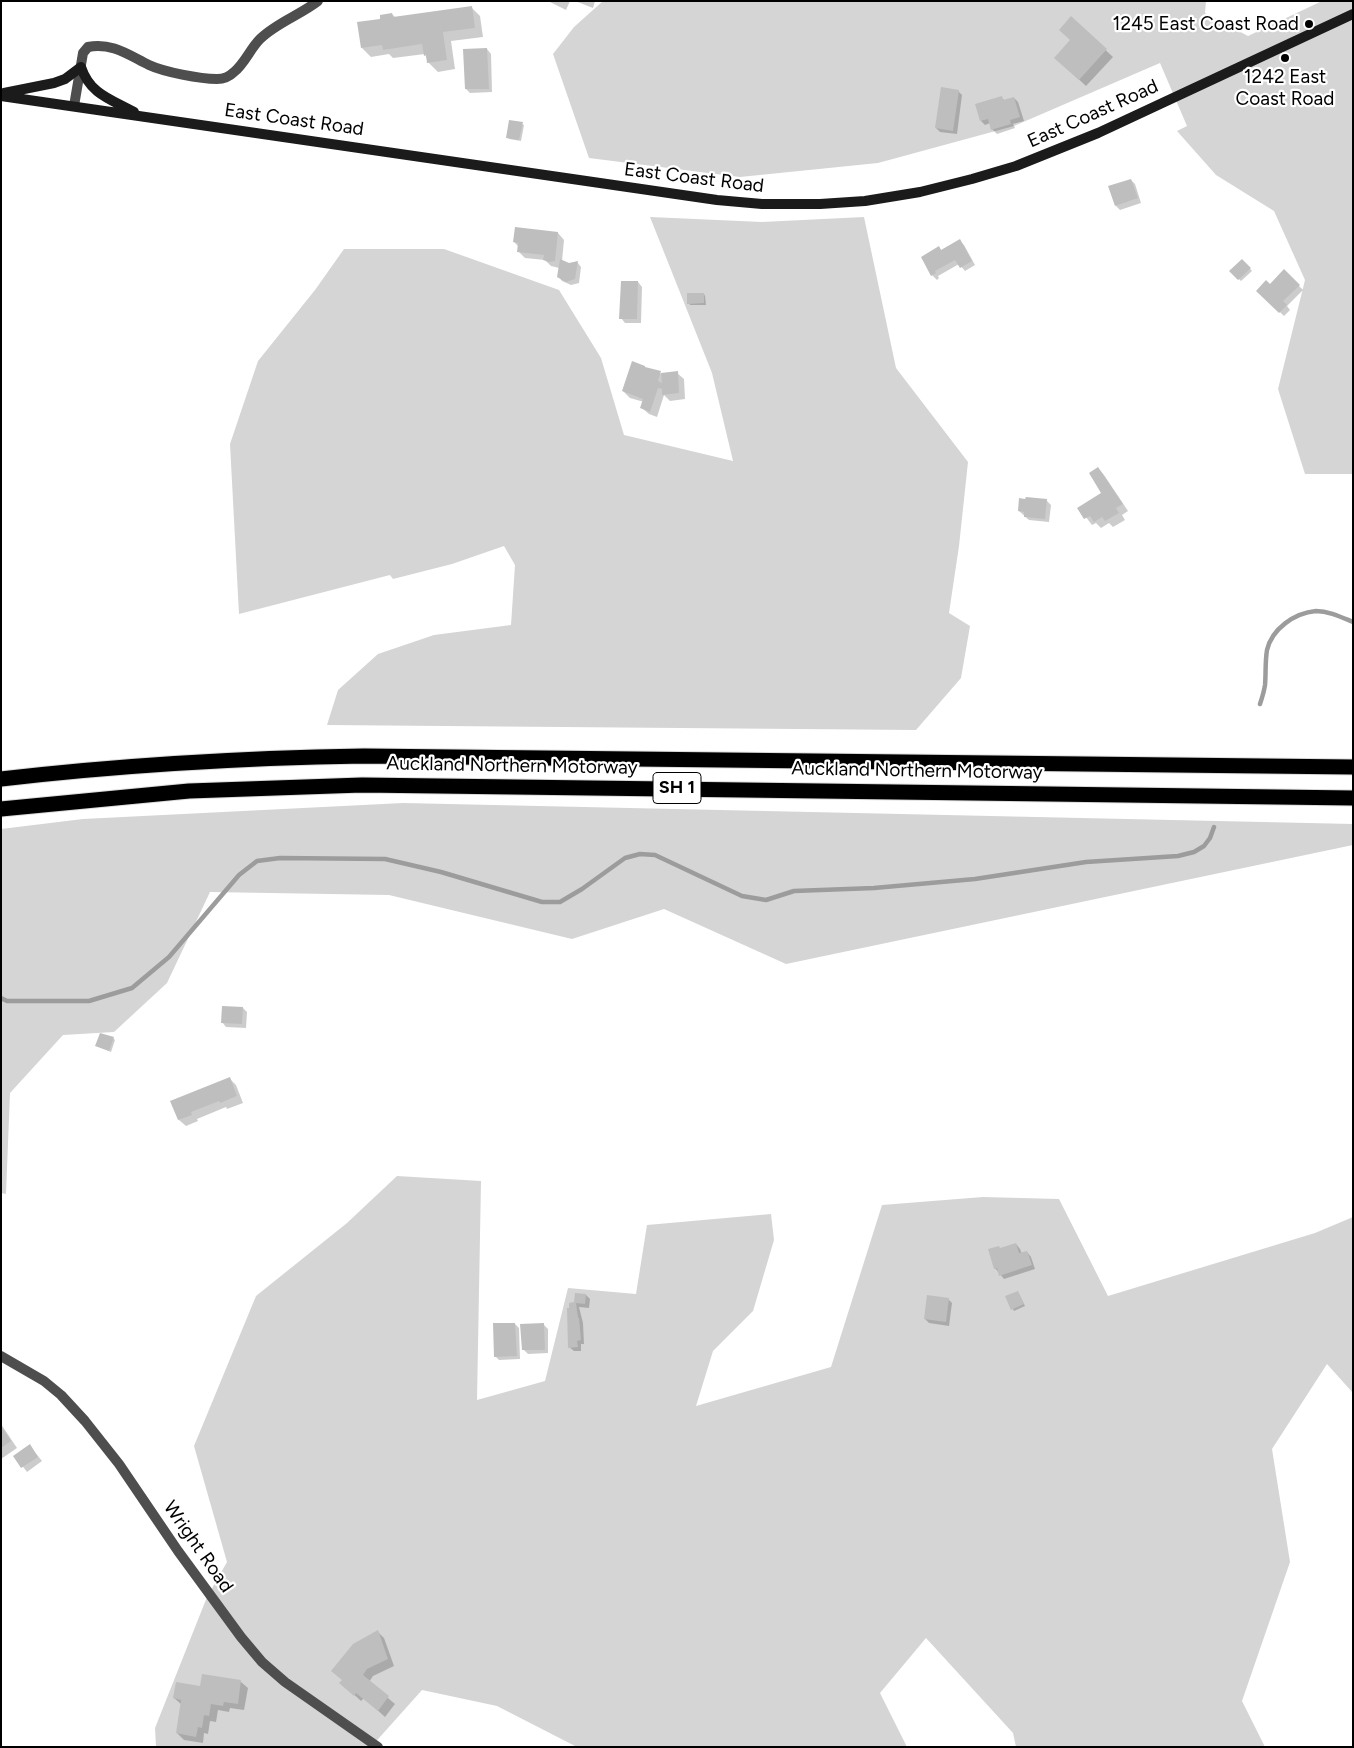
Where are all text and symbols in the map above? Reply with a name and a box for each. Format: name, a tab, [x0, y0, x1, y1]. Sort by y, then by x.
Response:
place label: 1245 East Coast Road	[1113, 13, 1299, 35]
marker: 1245 East Coast Road	[1303, 18, 1315, 30]
marker: 1242 East Coast Road	[1279, 52, 1291, 64]
place label: 1242 East Coast Road	[1236, 66, 1334, 110]
street label: East Coast Road	[1024, 75, 1162, 153]
street label: East Coast Road	[223, 99, 365, 141]
street label: East Coast Road	[623, 158, 765, 198]
street label: Auckland Northern Motorway	[386, 752, 638, 780]
street label: Auckland Northern Motorway	[791, 757, 1043, 785]
road number: SH 1	[653, 772, 701, 804]
street label: Wright Road	[158, 1497, 238, 1597]

